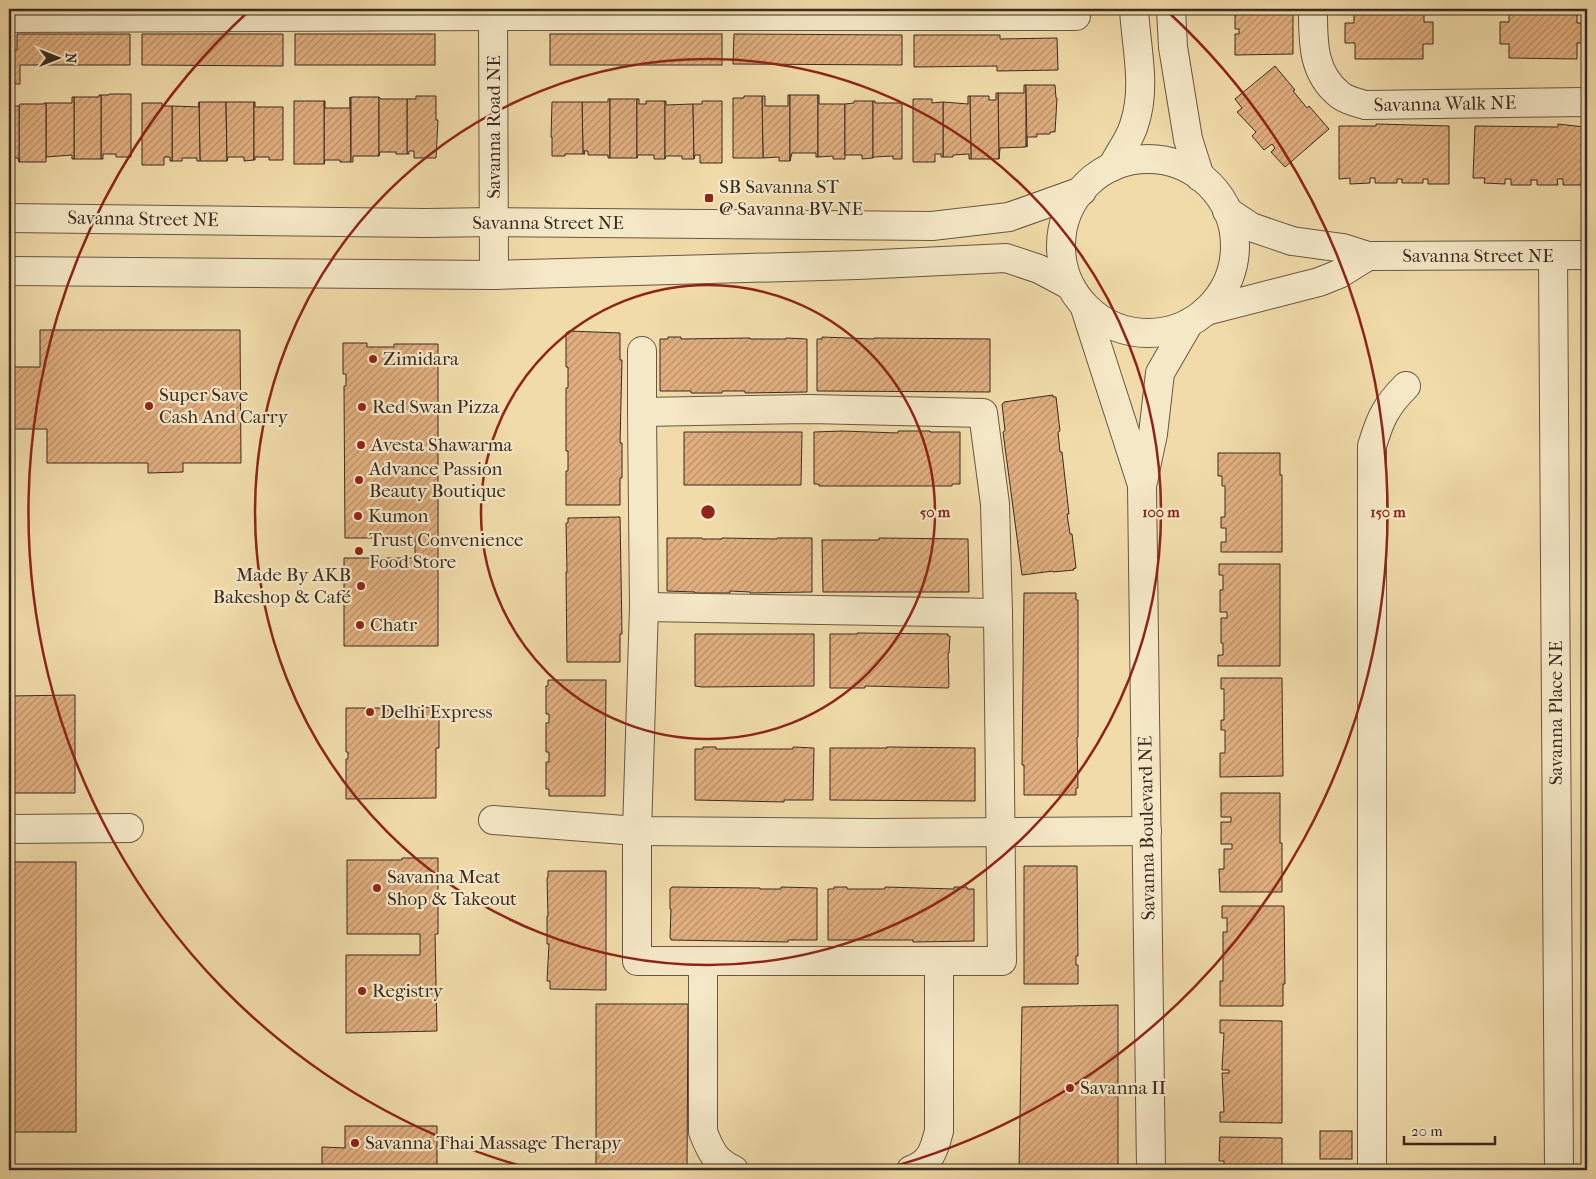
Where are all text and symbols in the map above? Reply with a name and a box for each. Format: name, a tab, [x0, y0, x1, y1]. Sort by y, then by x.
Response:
north arrow	[32, 32, 82, 82]
text: N	[62, 53, 79, 64]
street label: Savanna Road NE	[483, 55, 505, 199]
street label: Savanna Walk NE	[1374, 92, 1517, 116]
place label: SB Savanna ST @ Savanna BV NE	[719, 176, 864, 220]
marker: SB Savanna ST @ Savanna BV NE	[703, 192, 715, 204]
street label: Savanna Street NE	[67, 207, 219, 231]
street label: Savanna Street NE	[472, 212, 624, 234]
street label: Savanna Street NE	[1402, 245, 1554, 267]
place label: Zimidara	[383, 348, 459, 370]
marker: Zimidara	[367, 353, 379, 365]
place label: Super Save Cash And Carry	[159, 384, 289, 428]
place label: Red Swan Pizza	[372, 396, 500, 418]
marker: Super Save Cash And Carry	[143, 400, 155, 412]
marker: Red Swan Pizza	[356, 401, 368, 413]
place label: Avesta Shawarma	[370, 434, 513, 456]
marker: Avesta Shawarma	[355, 439, 367, 451]
place label: Advance Passion Beauty Boutique	[368, 458, 506, 502]
marker: Advance Passion Beauty Boutique	[353, 474, 365, 486]
centre of rings	[699, 503, 717, 521]
text: 50 m	[920, 503, 951, 521]
text: 100 m	[1142, 503, 1180, 521]
text: 150 m	[1370, 503, 1406, 521]
place label: Kumon	[368, 505, 428, 527]
marker: Kumon	[352, 510, 364, 522]
place label: Trust Convenience Food Store	[369, 529, 523, 573]
marker: Trust Convenience Food Store	[353, 545, 365, 557]
place label: Made By AKB Bakeshop & Café	[213, 564, 351, 608]
marker: Made By AKB Bakeshop & Café	[355, 580, 367, 592]
place label: Chatr	[370, 614, 418, 636]
marker: Chatr	[354, 619, 366, 631]
street label: Savanna Place NE	[1545, 640, 1567, 785]
place label: Delhi Express	[380, 701, 493, 723]
marker: Delhi Express	[364, 706, 376, 718]
street label: Savanna Boulevard NE	[1134, 735, 1160, 920]
place label: Savanna Meat Shop & Takeout	[387, 866, 517, 910]
marker: Savanna Meat Shop & Takeout	[371, 882, 383, 894]
place label: Registry	[372, 980, 444, 1002]
marker: Registry	[356, 985, 368, 997]
place label: Savanna II	[1080, 1077, 1166, 1099]
marker: Savanna II	[1064, 1082, 1076, 1094]
scale bar	[1404, 1114, 1495, 1146]
text: 20 m	[1411, 1122, 1443, 1140]
place label: Savanna Thai Massage Therapy	[365, 1132, 622, 1154]
marker: Savanna Thai Massage Therapy	[349, 1137, 361, 1149]

